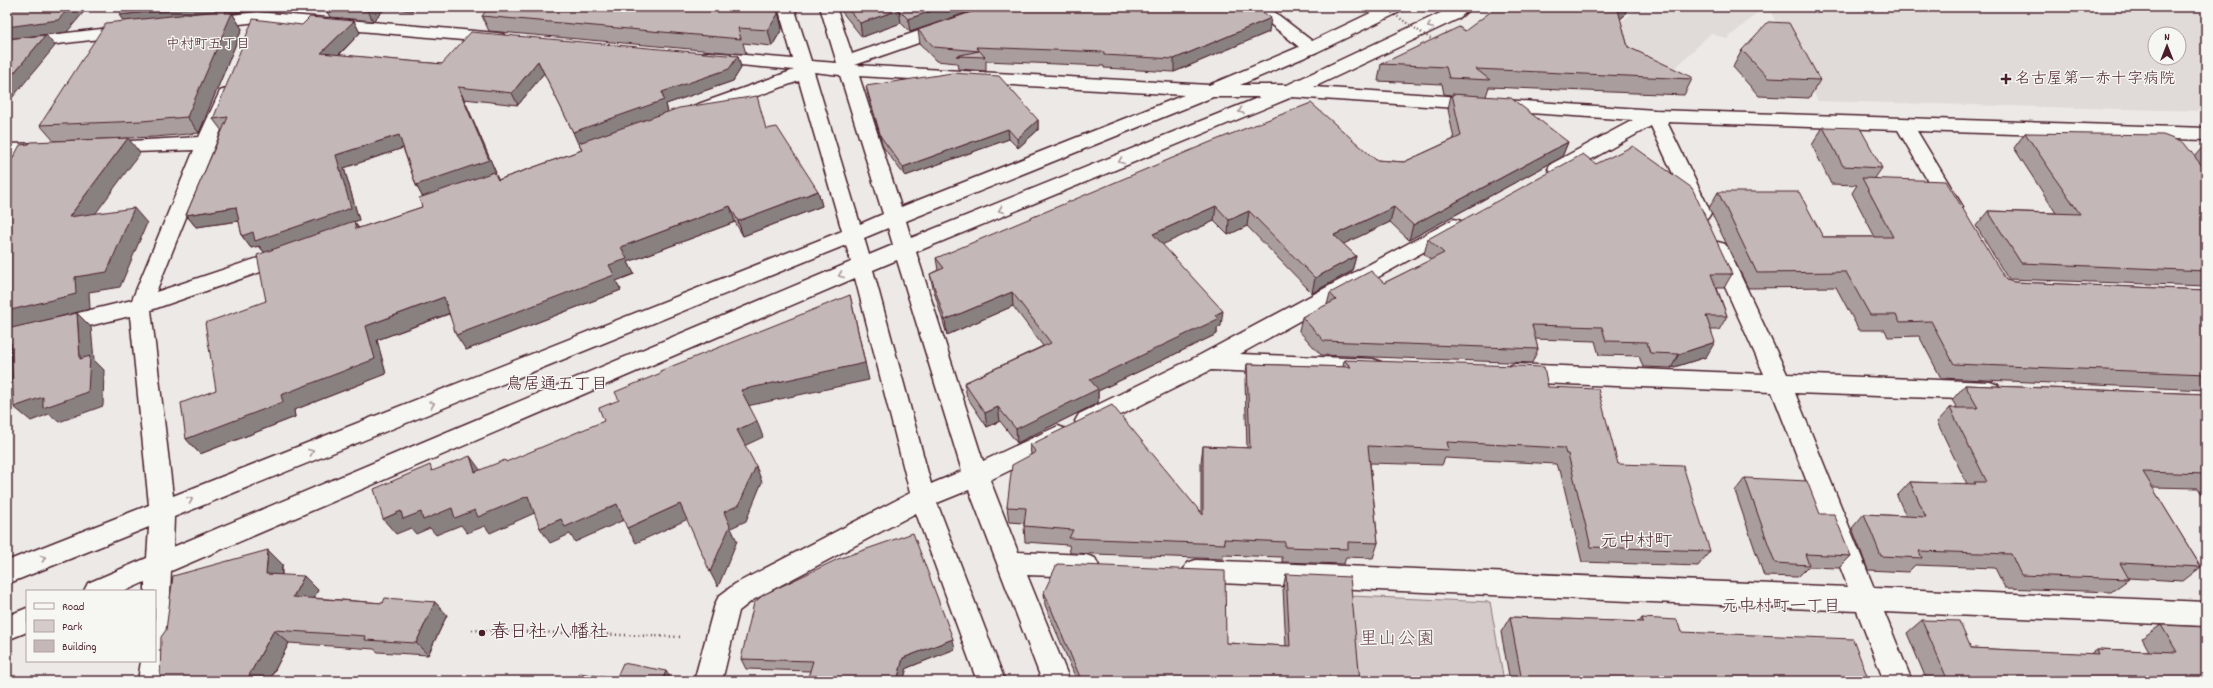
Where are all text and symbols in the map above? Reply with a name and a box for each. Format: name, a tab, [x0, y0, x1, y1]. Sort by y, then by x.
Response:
one-way arrow	[1426, 21, 1434, 29]
north arrow	[2147, 26, 2187, 66]
text: N	[2164, 30, 2170, 46]
district label: 中村町五丁目	[166, 35, 250, 55]
place label: 名古屋第一赤十字病院	[2015, 68, 2175, 91]
marker: 名古屋第一赤十字病院	[2000, 73, 2012, 85]
one-way arrow	[1237, 107, 1244, 115]
one-way arrow	[1117, 156, 1125, 164]
one-way arrow	[997, 206, 1004, 214]
one-way arrow	[838, 270, 845, 278]
district label: 鳥居通五丁目	[506, 374, 608, 398]
one-way arrow	[428, 400, 435, 408]
one-way arrow	[306, 449, 314, 457]
one-way arrow	[187, 497, 194, 505]
district label: 元中村町	[1600, 530, 1672, 555]
one-way arrow	[40, 555, 47, 563]
legend	[26, 590, 156, 662]
district label: 元中村町一丁目	[1722, 596, 1841, 620]
text: Road	[62, 599, 84, 616]
text: Park	[62, 619, 83, 636]
place label: 春日社 八幡社	[490, 620, 608, 647]
park label: 里山公園	[1359, 627, 1435, 654]
marker: 春日社 八幡社	[477, 628, 487, 638]
text: Building	[62, 639, 97, 656]

